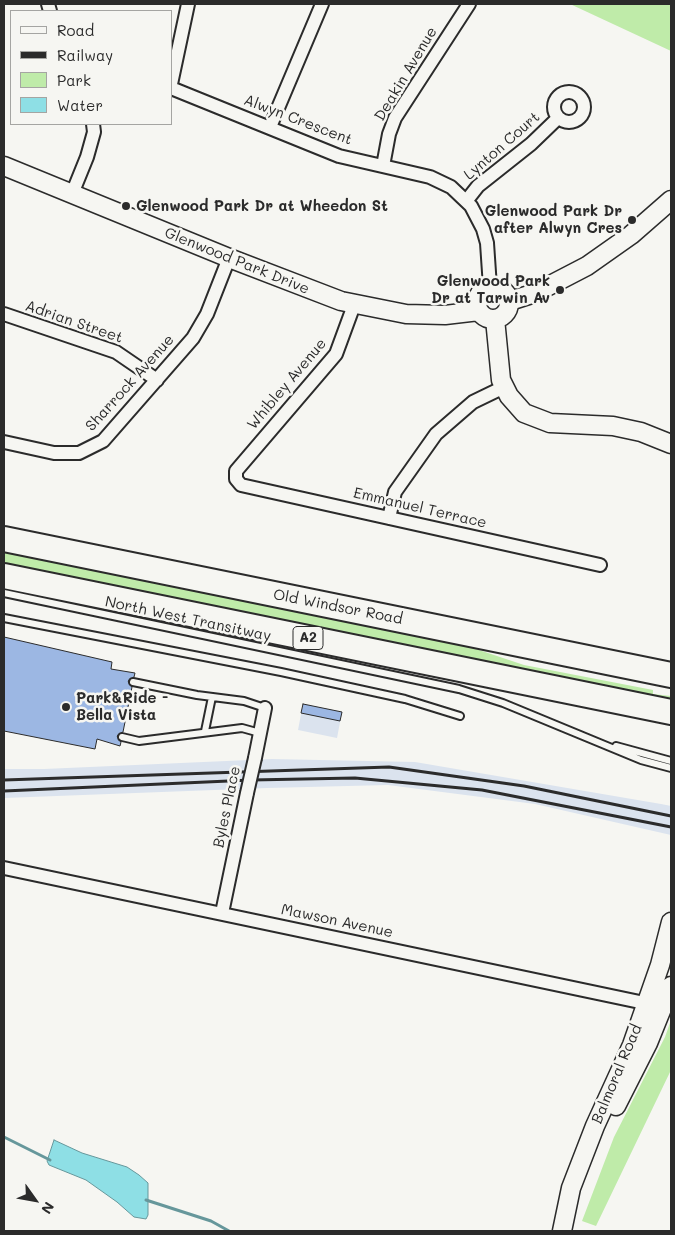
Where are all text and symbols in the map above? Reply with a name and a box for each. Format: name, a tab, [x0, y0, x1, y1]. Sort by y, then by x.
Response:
legend	[10, 10, 172, 125]
text: Road	[57, 20, 94, 40]
street label: Deakin Avenue	[371, 24, 441, 124]
text: Railway	[57, 45, 113, 65]
text: Park	[57, 70, 91, 90]
street label: Alwyn Crescent	[241, 91, 355, 149]
text: Water	[57, 95, 103, 115]
street label: Lynton Court	[460, 108, 544, 184]
place label: Glenwood Park Dr at Wheedon St	[136, 197, 388, 215]
marker: Glenwood Park Dr at Wheedon St	[120, 200, 132, 212]
place label: Glenwood Park Dr after Alwyn Cres	[485, 202, 622, 237]
marker: Glenwood Park Dr after Alwyn Cres	[626, 214, 638, 226]
street label: Glenwood Park Drive	[162, 224, 312, 298]
place label: Glenwood Park Dr at Tarwin Av	[431, 272, 550, 307]
marker: Glenwood Park Dr at Tarwin Av	[554, 284, 566, 296]
street label: Adrian Street	[23, 297, 125, 347]
street label: Sharrock Avenue	[82, 331, 178, 435]
street label: Whibley Avenue	[244, 335, 330, 433]
street label: Emmanuel Terrace	[352, 484, 488, 532]
street label: Old Windsor Road	[272, 586, 404, 628]
street label: North West Transitway	[103, 593, 273, 645]
road number: A2	[293, 626, 323, 650]
place label: Park&Ride - Bella Vista	[76, 689, 168, 724]
marker: Park&Ride - Bella Vista	[60, 701, 72, 713]
street label: Byles Place	[210, 765, 244, 849]
street label: Mawson Avenue	[279, 900, 395, 942]
street label: Balmoral Road	[588, 1022, 646, 1126]
north arrow	[10, 1175, 60, 1225]
text: N	[37, 1199, 59, 1218]

